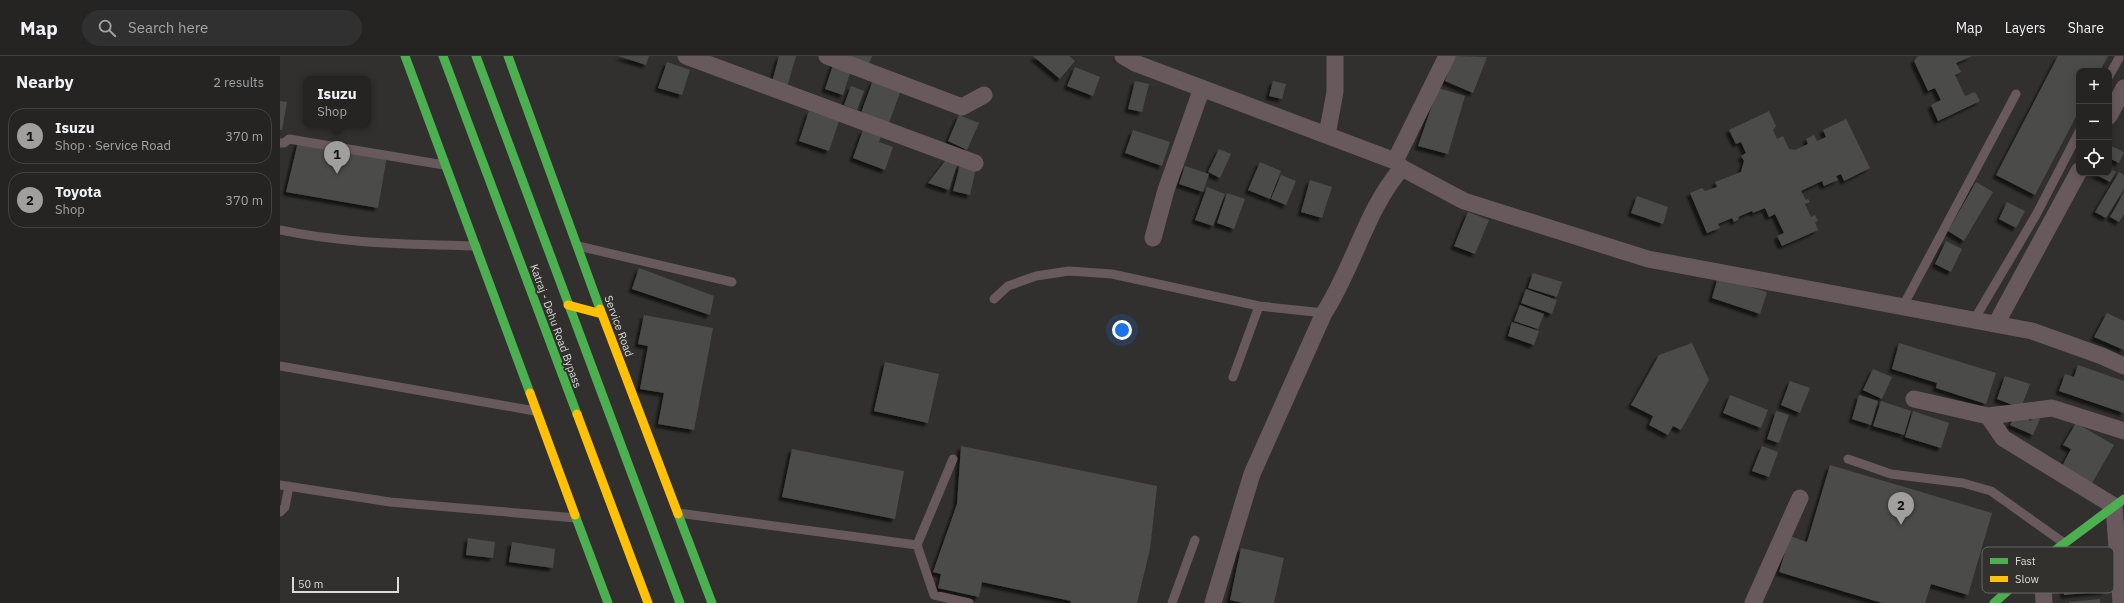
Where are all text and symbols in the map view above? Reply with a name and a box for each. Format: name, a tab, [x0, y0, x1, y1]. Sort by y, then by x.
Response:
search box	[82, 10, 362, 46]
text: Map	[20, 16, 58, 40]
icon: search	[96, 17, 118, 39]
text: Search here	[128, 18, 208, 37]
text: Map	[1956, 19, 1983, 37]
text: Layers	[2005, 19, 2046, 37]
text: Share	[2068, 19, 2104, 37]
map controls	[2076, 68, 2112, 176]
button: +	[2076, 68, 2112, 104]
text: Nearby	[16, 71, 74, 93]
text: 2 results	[213, 74, 264, 91]
popup	[303, 76, 371, 128]
text: Isuzu	[317, 84, 357, 103]
text: Shop	[317, 103, 347, 120]
button: −	[2076, 104, 2112, 140]
text: Isuzu	[55, 118, 95, 137]
text: 1	[26, 128, 34, 145]
text: 370 m	[225, 128, 263, 145]
text: Shop · Service Road	[55, 137, 171, 154]
button: locate	[2076, 140, 2112, 176]
pin: 1	[324, 141, 350, 174]
text: Toyota	[55, 182, 102, 201]
text: 2	[26, 192, 34, 209]
text: 370 m	[225, 192, 263, 209]
text: Shop	[55, 201, 85, 218]
street label: Katraj - Dehu Road Bypass	[527, 262, 585, 390]
street label: Service Road	[601, 293, 637, 359]
your location	[1112, 320, 1132, 340]
pin: 2	[1888, 492, 1914, 525]
legend	[1982, 547, 2114, 593]
text: Fast	[2015, 554, 2036, 568]
text: Slow	[2015, 572, 2039, 586]
scale bar	[292, 575, 399, 594]
text: 50 m	[298, 577, 323, 591]

